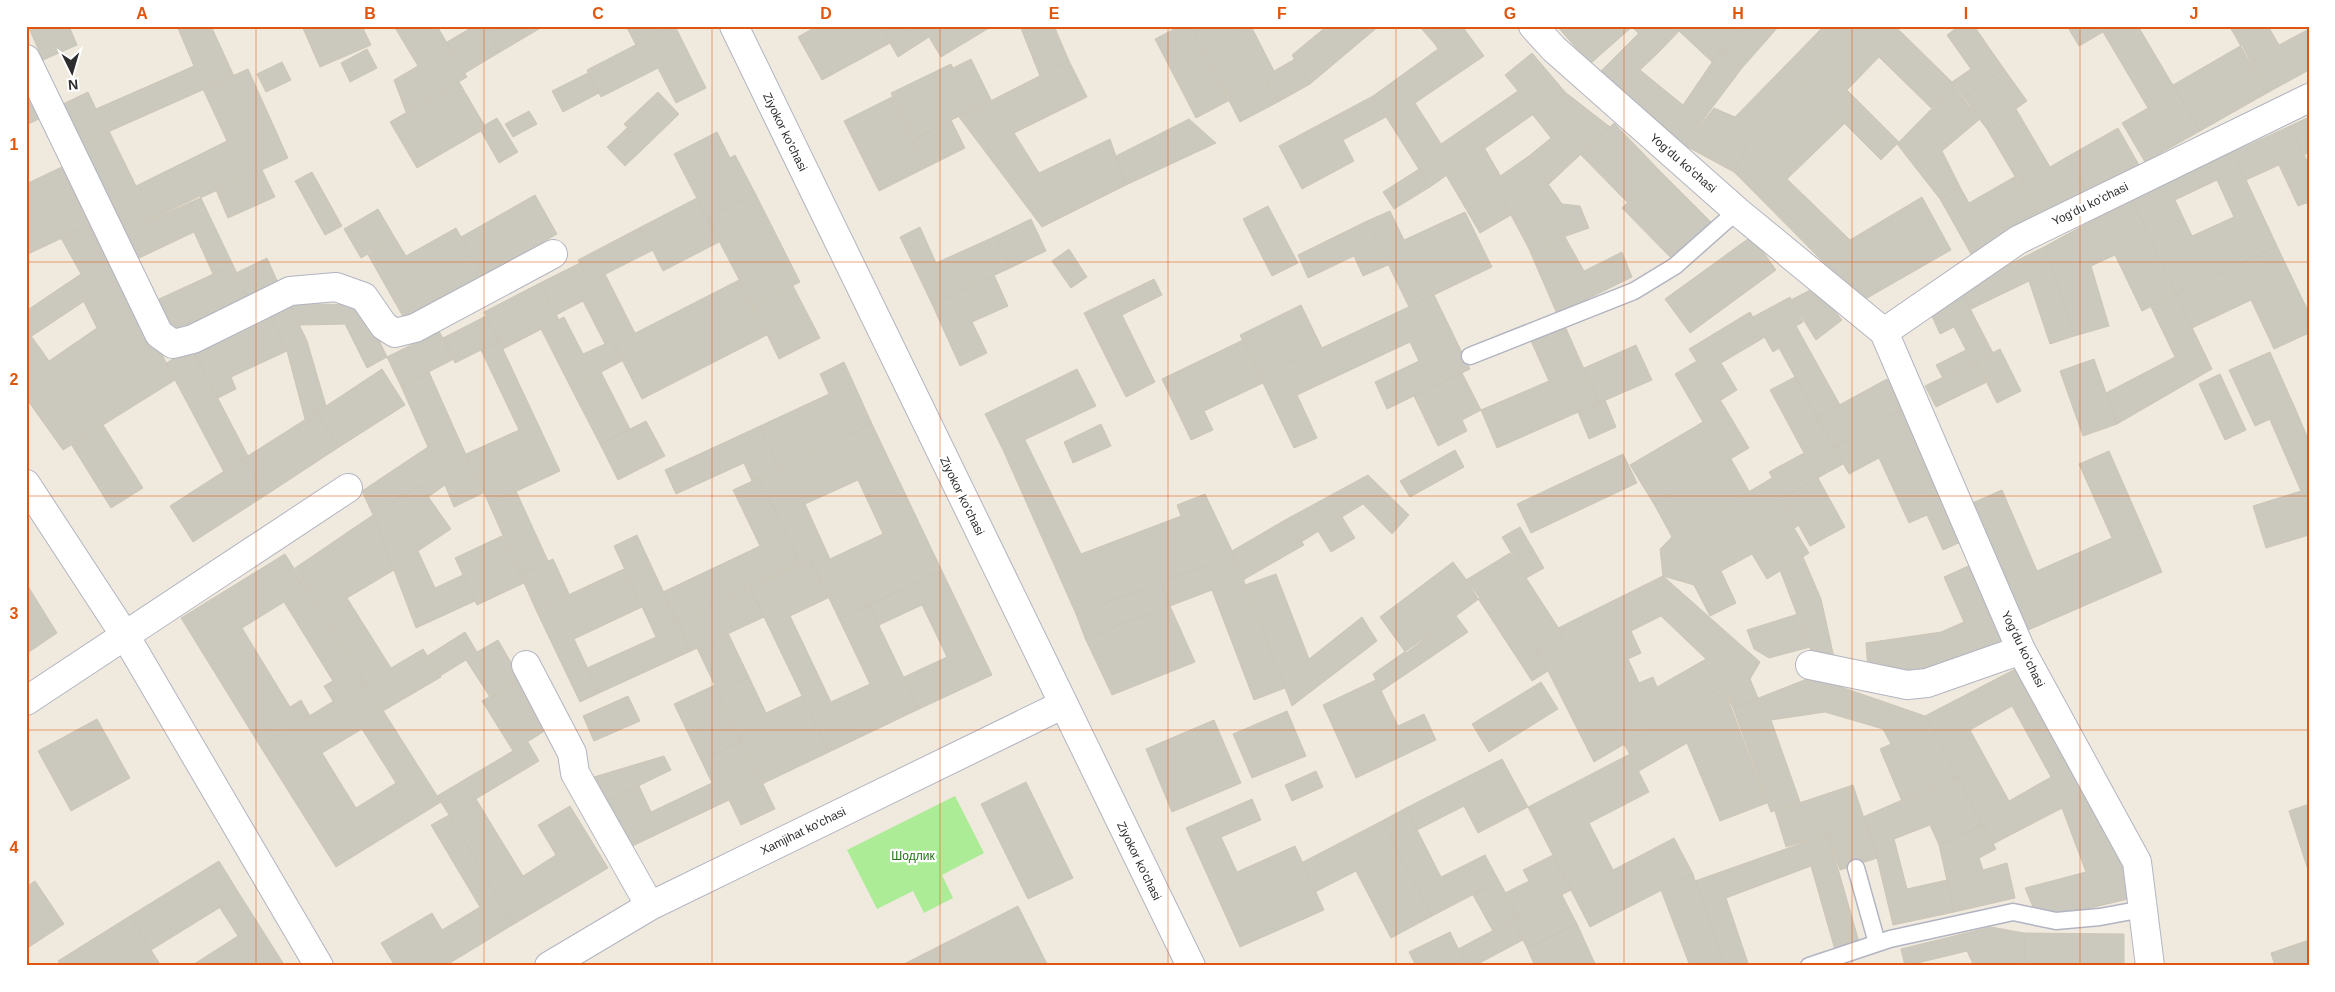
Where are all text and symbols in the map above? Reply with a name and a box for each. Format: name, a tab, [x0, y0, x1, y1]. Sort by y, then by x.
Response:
text: A	[136, 5, 148, 22]
text: B	[364, 5, 376, 22]
text: C	[592, 5, 604, 22]
text: D	[820, 5, 832, 22]
text: E	[1049, 5, 1060, 22]
text: F	[1277, 5, 1287, 22]
text: G	[1504, 5, 1516, 22]
text: H	[1732, 5, 1744, 22]
text: I	[1964, 5, 1968, 22]
text: J	[2190, 5, 2198, 22]
north arrow	[48, 48, 98, 98]
text: N	[67, 77, 79, 93]
street label: Ziyokor ko'chasi	[760, 90, 810, 174]
street label: Yogʻdu koʻchasi	[1647, 131, 1719, 195]
text: 1	[10, 136, 19, 153]
street label: Yogʻdu koʻchasi	[2050, 180, 2130, 228]
text: 2	[10, 371, 19, 388]
street label: Ziyokor ko'chasi	[937, 454, 987, 538]
text: 3	[10, 605, 19, 622]
street label: Yogʻdu koʻchasi	[1999, 609, 2047, 689]
street label: Xamjihat ko'chasi	[758, 804, 848, 858]
street label: Ziyokor ko'chasi	[1114, 819, 1164, 903]
text: 4	[10, 839, 19, 856]
park label: Шодлик	[891, 849, 935, 863]

